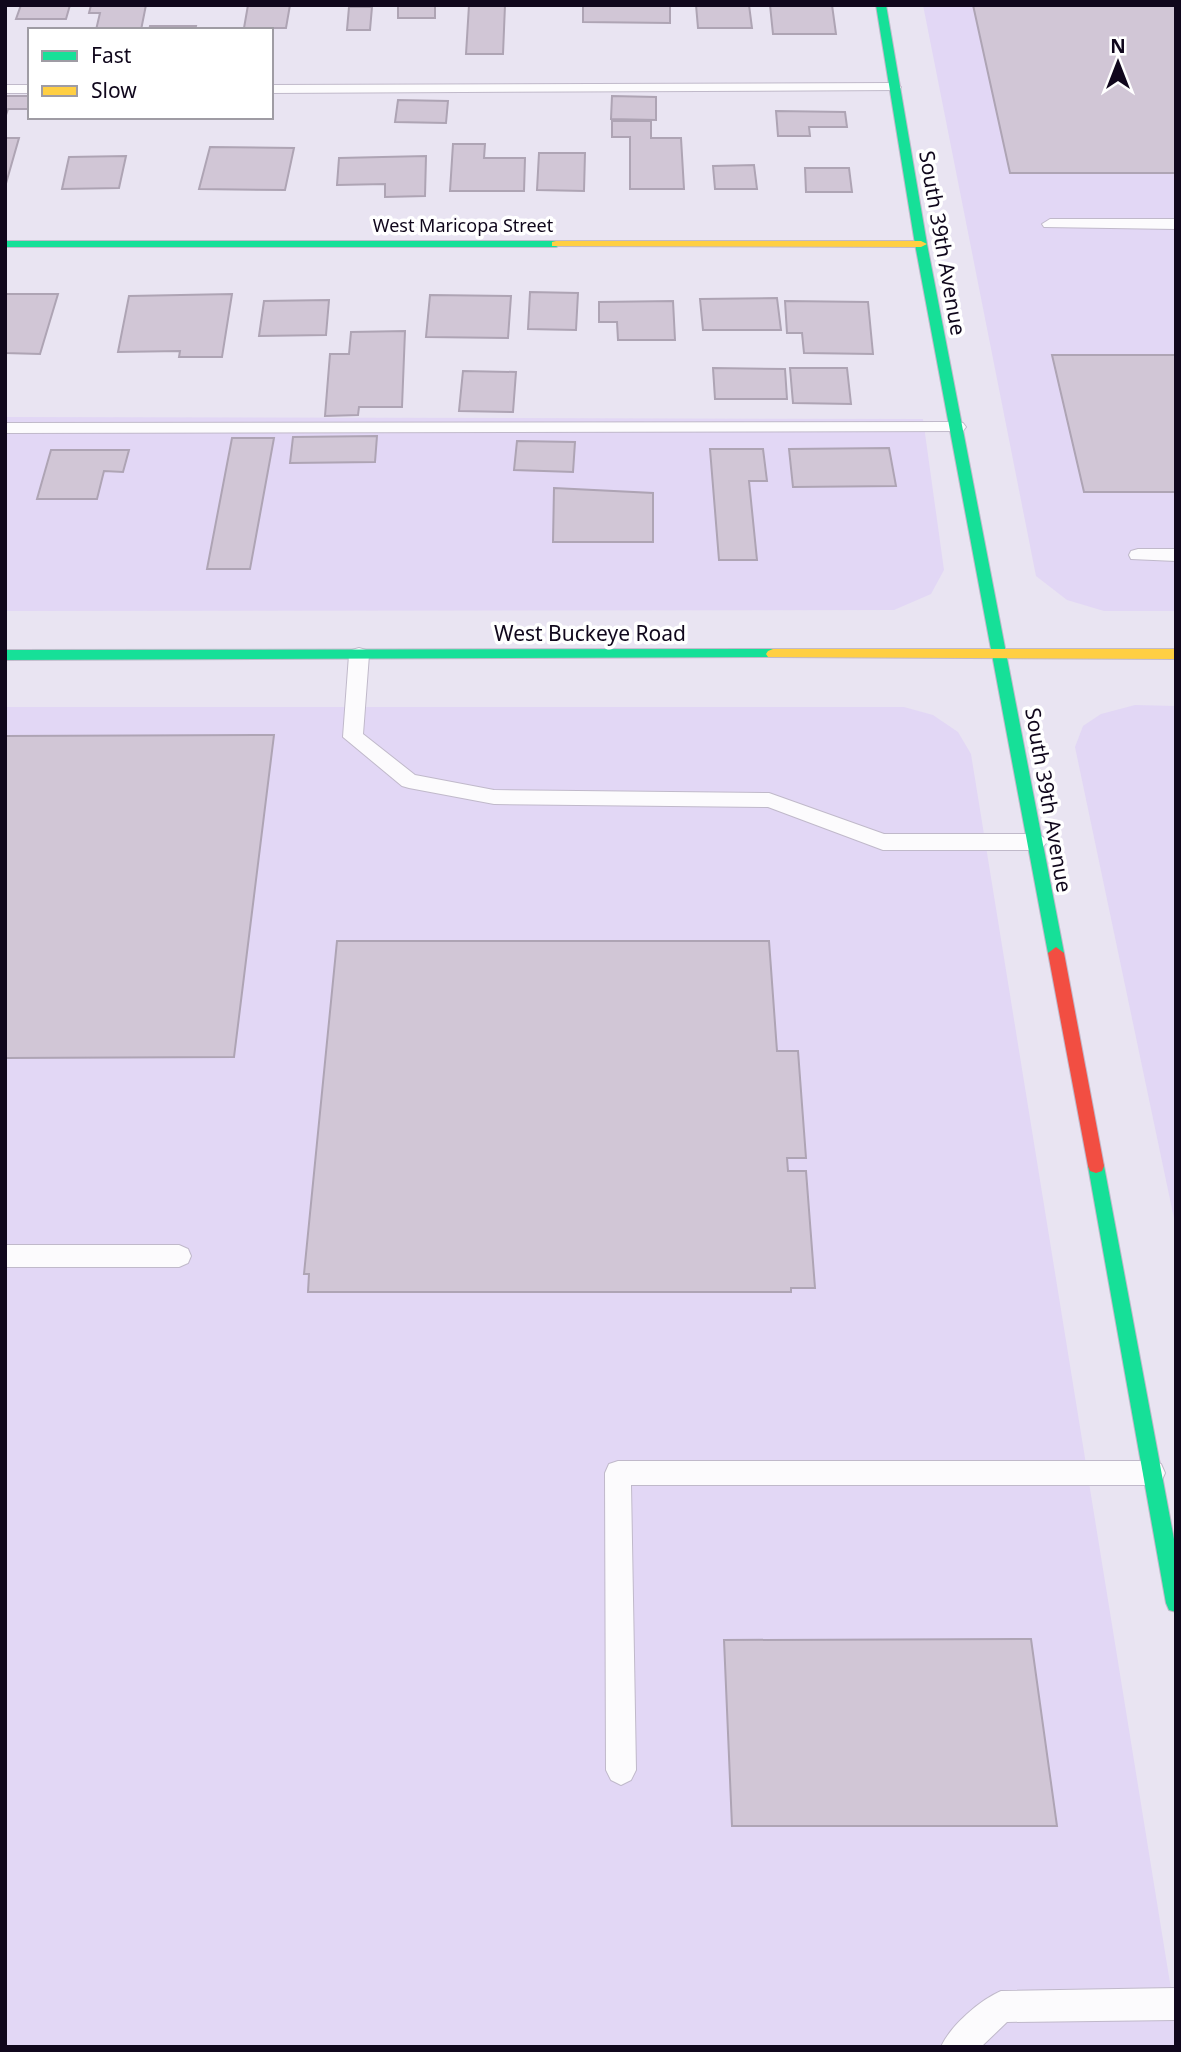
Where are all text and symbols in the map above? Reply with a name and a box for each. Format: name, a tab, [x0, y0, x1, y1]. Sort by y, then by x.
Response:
legend	[28, 28, 273, 119]
north arrow	[1083, 28, 1153, 98]
text: N	[1110, 33, 1126, 59]
text: Fast	[91, 41, 132, 69]
text: Slow	[91, 76, 137, 104]
street label: South 39th Avenue	[913, 148, 973, 338]
street label: West Maricopa Street	[373, 213, 554, 237]
street label: West Buckeye Road	[494, 619, 686, 647]
street label: South 39th Avenue	[1019, 705, 1079, 895]

